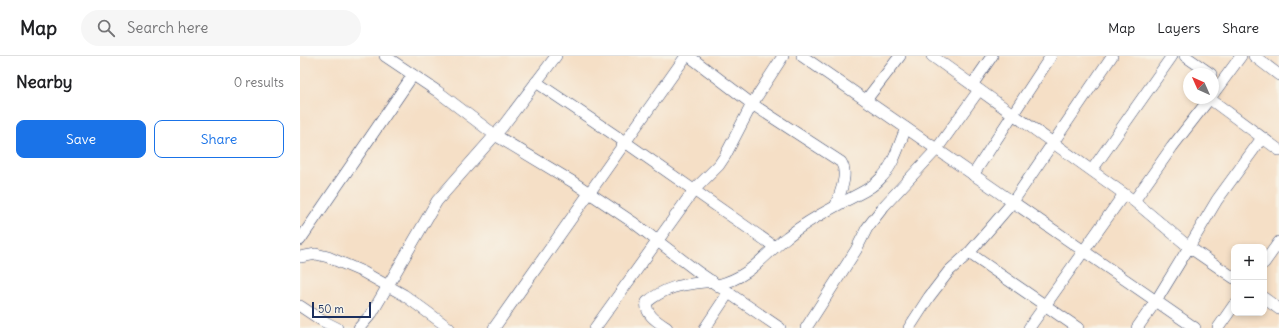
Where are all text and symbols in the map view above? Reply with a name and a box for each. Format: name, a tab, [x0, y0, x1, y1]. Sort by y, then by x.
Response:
search box	[81, 10, 361, 46]
text: Map	[20, 16, 57, 40]
icon: search	[95, 17, 117, 39]
text: Search here	[127, 18, 208, 37]
text: Map	[1108, 19, 1135, 37]
text: Layers	[1157, 19, 1200, 37]
text: Share	[1222, 19, 1259, 37]
north arrow	[1183, 68, 1219, 104]
text: Nearby	[16, 71, 72, 93]
text: 0 results	[234, 74, 284, 91]
button: Save	[16, 120, 146, 158]
button: Share	[154, 120, 284, 158]
map controls	[1231, 244, 1267, 316]
button: +	[1231, 244, 1267, 280]
button: −	[1231, 280, 1267, 316]
scale bar	[312, 300, 371, 319]
text: 50 m	[318, 302, 344, 316]

